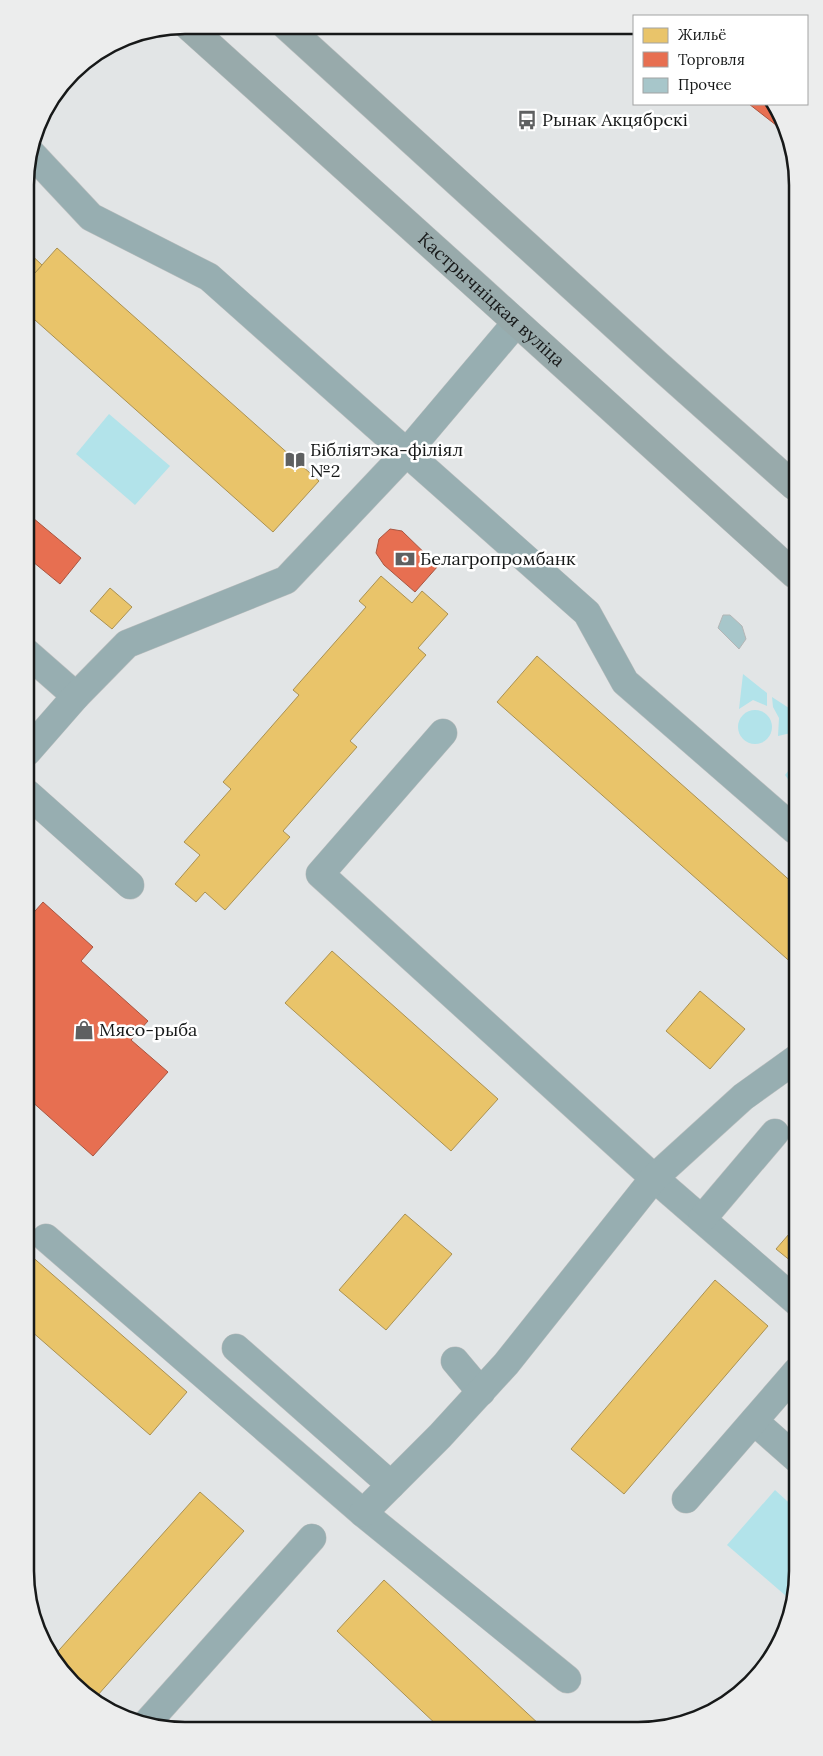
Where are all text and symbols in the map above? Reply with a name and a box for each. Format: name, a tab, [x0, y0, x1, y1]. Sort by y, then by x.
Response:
legend	[633, 15, 808, 105]
text: Жильё	[678, 25, 726, 44]
text: Торговля	[678, 50, 745, 69]
text: Прочее	[678, 75, 732, 94]
place label: Рынак Акцябрскі	[542, 108, 688, 131]
bus stop icon: Рынак Акцябрскі	[516, 109, 538, 131]
street label: Кастрычніцкая вуліца	[413, 227, 570, 371]
place label: Бібліятэка-філіял №2	[310, 438, 463, 482]
library icon: Бібліятэка-філіял №2	[284, 449, 306, 471]
place label: Белагропромбанк	[420, 547, 576, 570]
bank icon: Белагропромбанк	[394, 548, 416, 570]
place label: Мясо-рыба	[99, 1018, 197, 1041]
shop icon: Мясо-рыба	[73, 1019, 95, 1041]

